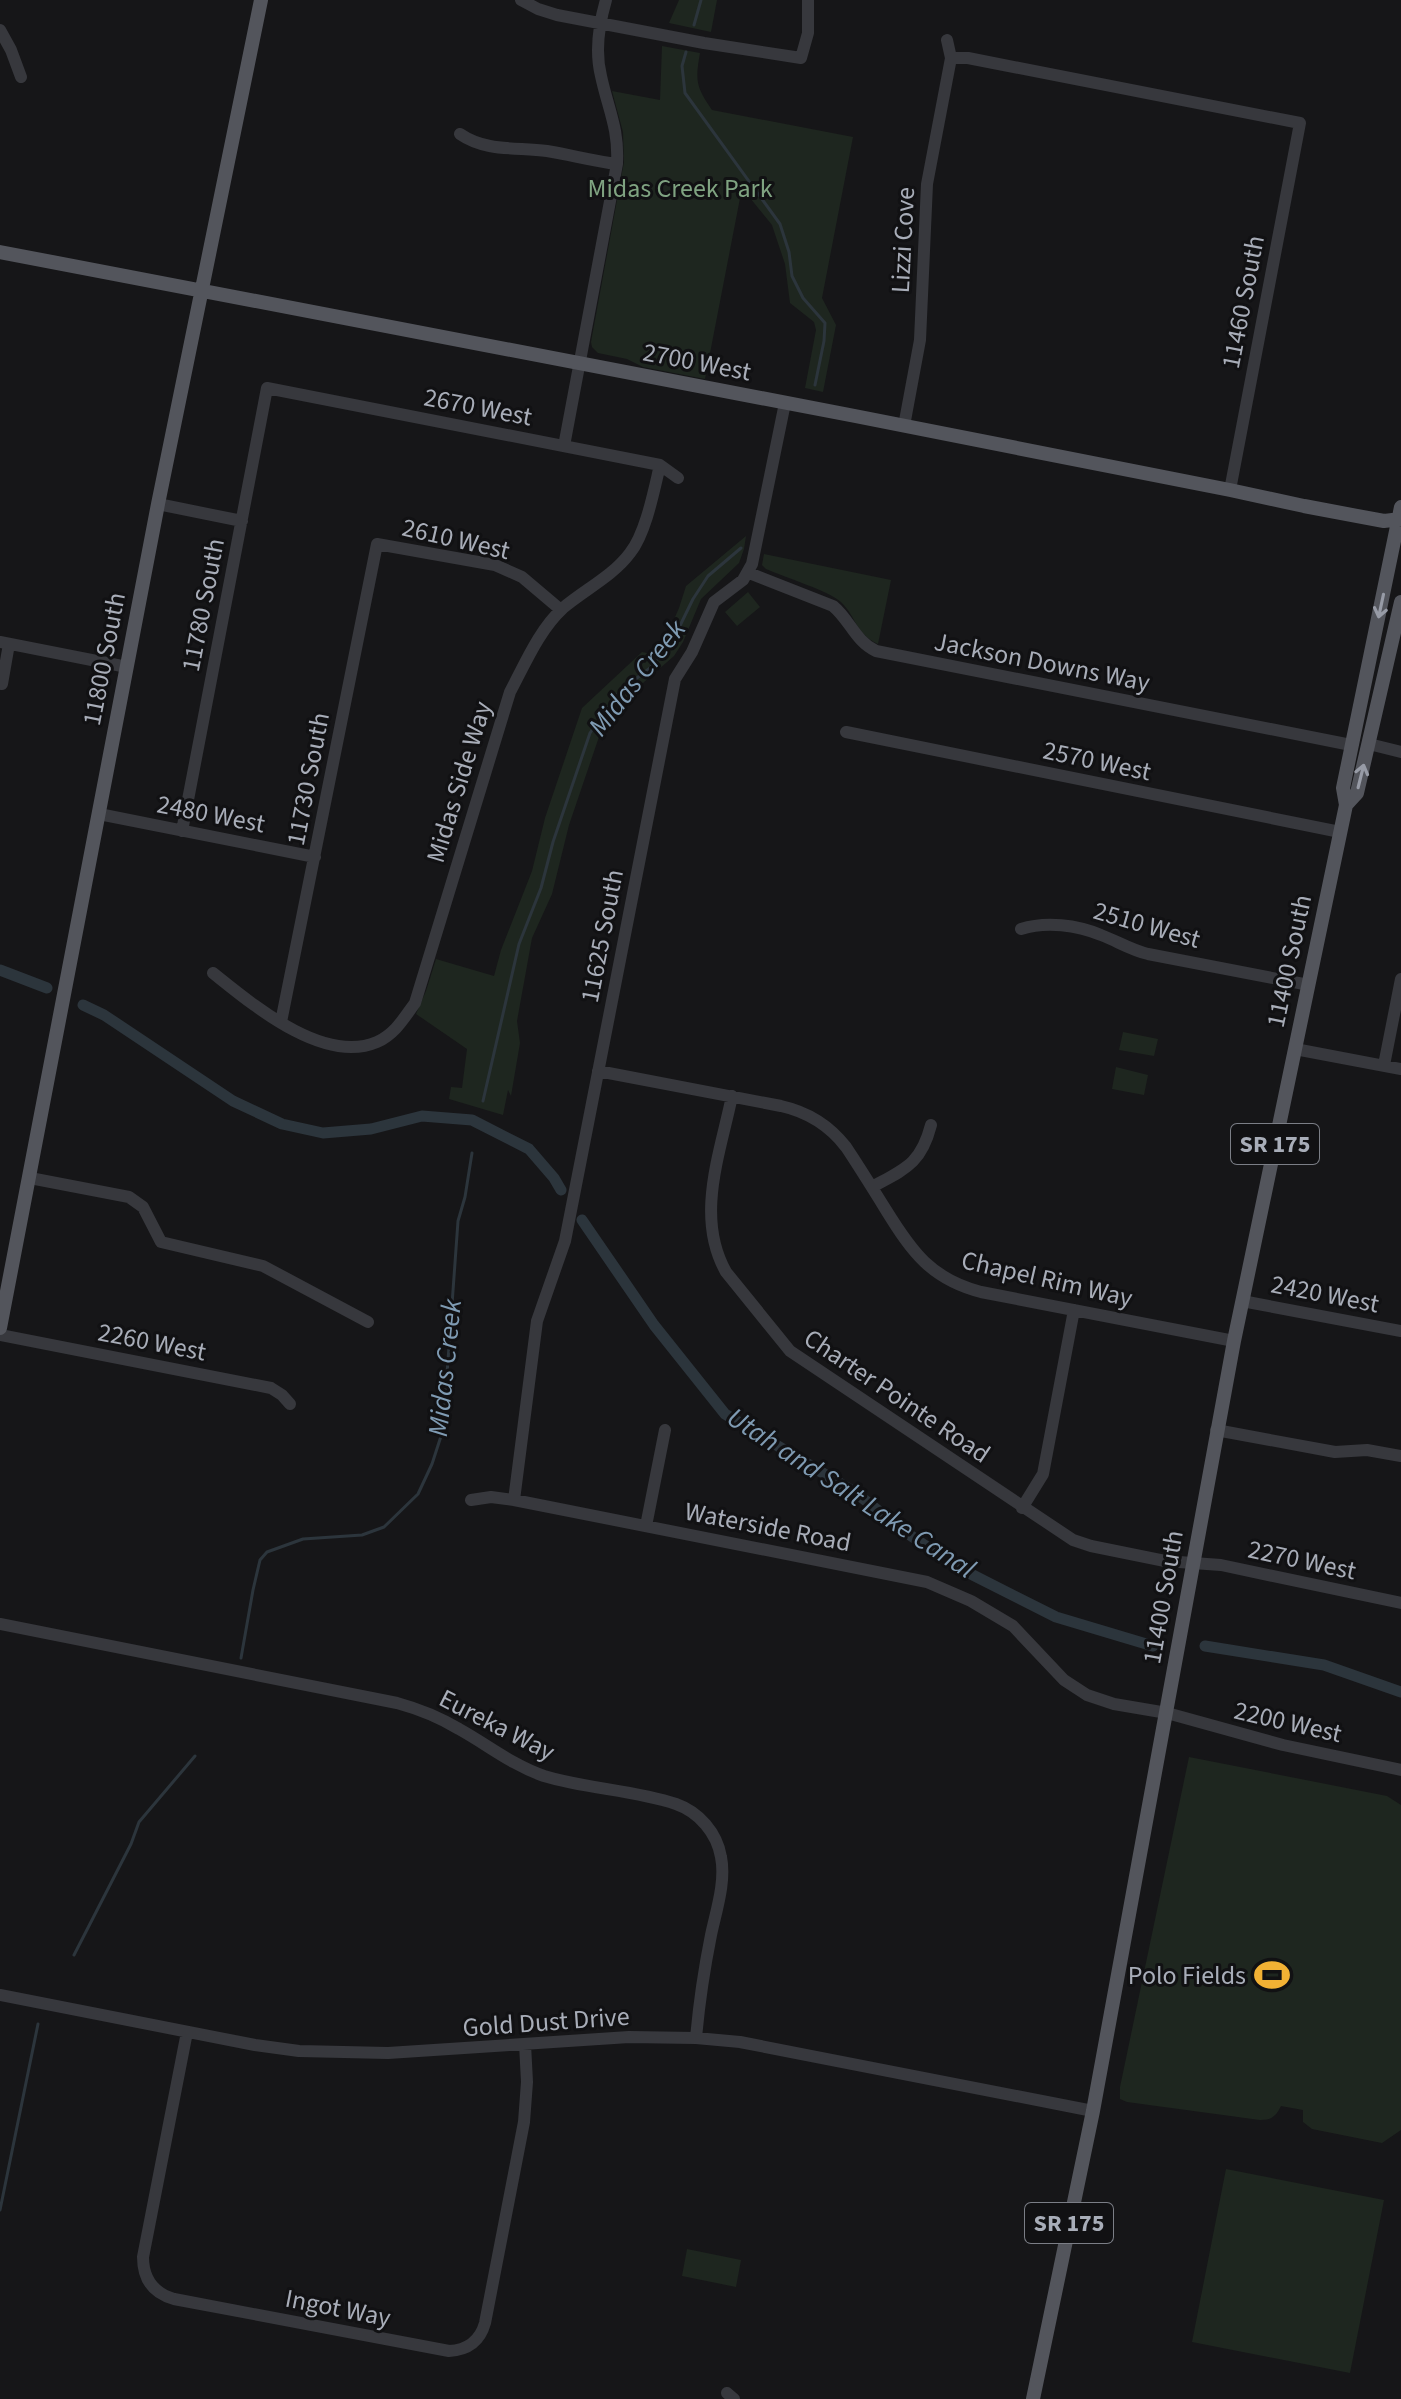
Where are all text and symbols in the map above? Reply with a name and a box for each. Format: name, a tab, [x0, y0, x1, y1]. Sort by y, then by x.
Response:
park label: Midas Creek Park	[588, 170, 773, 207]
street label: Lizzi Cove	[882, 186, 924, 294]
street label: 11460 South	[1212, 232, 1274, 372]
street label: 2700 West	[640, 333, 754, 391]
street label: 2670 West	[421, 378, 535, 436]
street label: 2610 West	[399, 509, 514, 569]
street label: 11780 South	[172, 535, 234, 675]
street label: 11800 South	[73, 589, 135, 729]
one-way arrow	[1373, 593, 1388, 619]
water label: Midas Creek	[579, 611, 696, 745]
street label: Jackson Downs Way	[931, 623, 1153, 701]
street label: Midas Side Way	[417, 697, 501, 867]
street label: 11730 South	[277, 709, 339, 849]
street label: 2570 West	[1040, 732, 1155, 791]
one-way arrow	[1354, 764, 1369, 790]
street label: 2480 West	[154, 785, 268, 843]
street label: 11625 South	[571, 866, 633, 1006]
street label: 11400 South	[1257, 891, 1321, 1031]
street label: 2510 West	[1089, 892, 1205, 958]
road number: SR 175	[1231, 1124, 1319, 1164]
street label: Chapel Rim Way	[958, 1241, 1136, 1317]
street label: 2420 West	[1268, 1265, 1382, 1323]
water label: Midas Creek	[418, 1297, 472, 1439]
street label: 2260 West	[95, 1313, 209, 1371]
street label: Charter Pointe Road	[796, 1320, 998, 1472]
water label: Utah and Salt Lake Canal	[719, 1398, 983, 1588]
street label: Waterside Road	[682, 1493, 854, 1561]
street label: 11400 South	[1133, 1527, 1193, 1667]
street label: 2270 West	[1245, 1531, 1360, 1590]
street label: Eureka Way	[433, 1680, 561, 1770]
street label: 2200 West	[1231, 1692, 1346, 1752]
sports icon: Polo Fields	[1253, 1956, 1291, 1994]
place label: Polo Fields	[1128, 1957, 1246, 1994]
street label: Gold Dust Drive	[461, 1998, 631, 2046]
road number: SR 175	[1025, 2203, 1113, 2243]
street label: Ingot Way	[282, 2280, 394, 2336]

